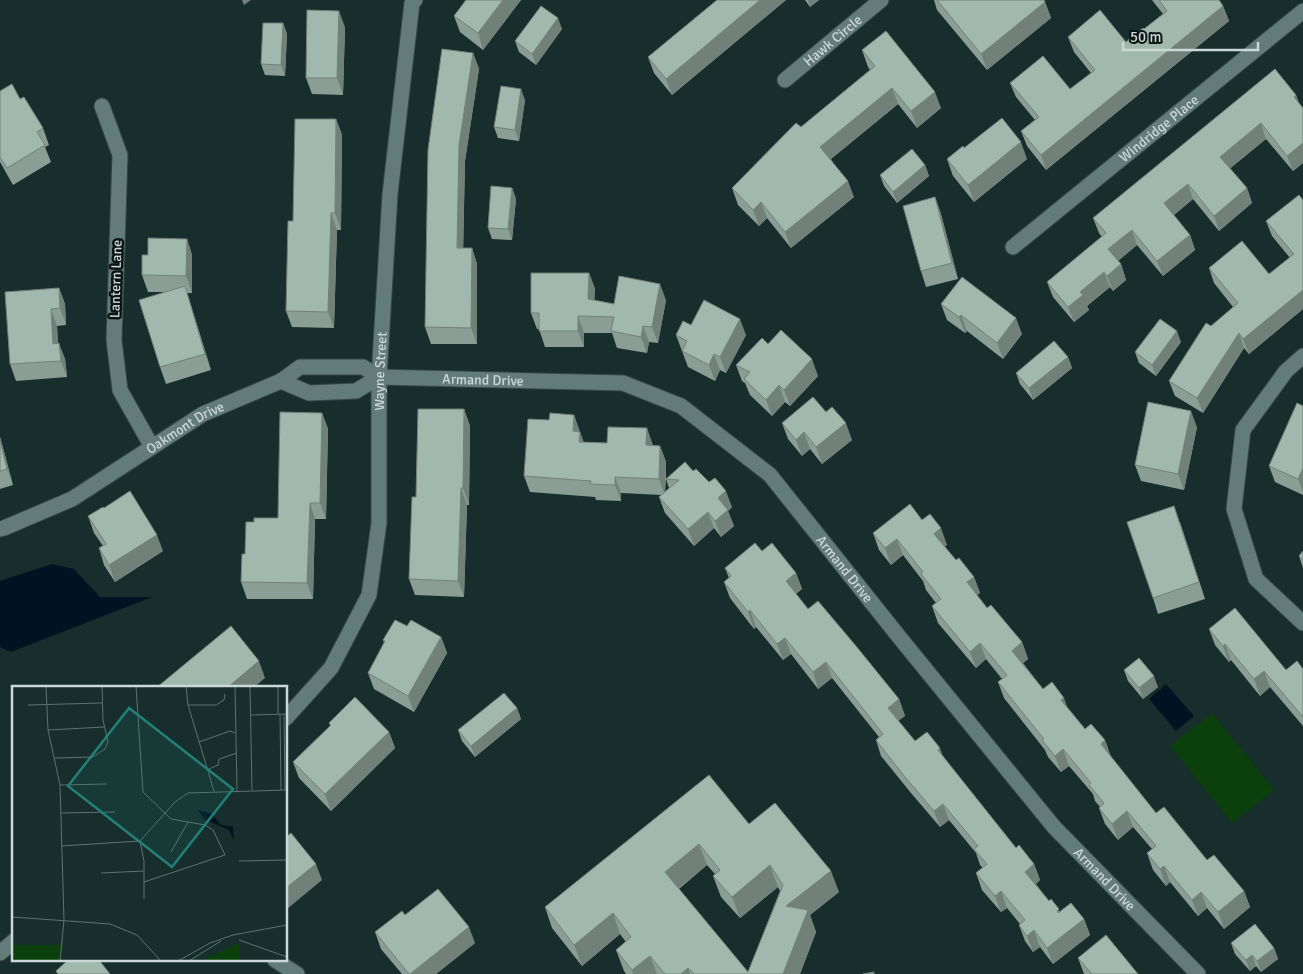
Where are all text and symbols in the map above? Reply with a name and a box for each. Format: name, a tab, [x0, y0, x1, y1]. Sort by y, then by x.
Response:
street label: Hawk Circle	[800, 11, 865, 70]
scale bar	[1123, 20, 1258, 52]
text: 50 m	[1130, 28, 1161, 46]
street label: Windridge Place	[1116, 91, 1202, 166]
street label: Lantern Lane	[106, 239, 126, 319]
street label: Wayne Street	[370, 331, 390, 411]
street label: Armand Drive	[442, 370, 524, 389]
street label: Oakmont Drive	[143, 398, 227, 457]
street label: Armand Drive	[813, 532, 877, 606]
inset map	[12, 686, 288, 962]
street label: Armand Drive	[1070, 844, 1139, 914]

